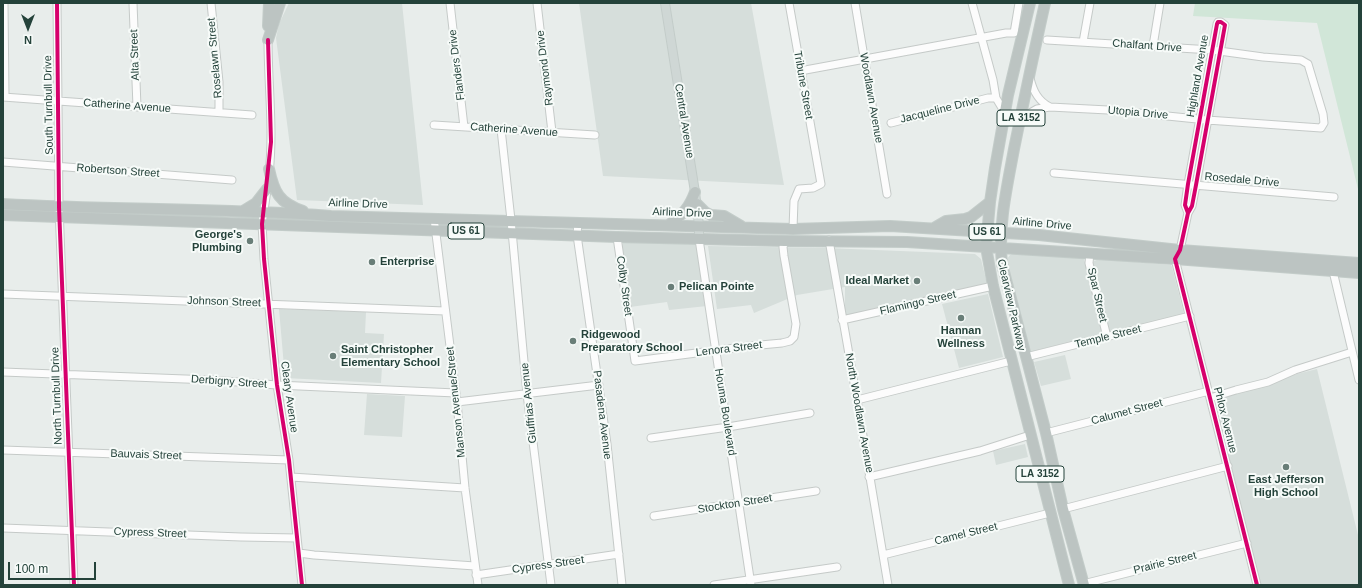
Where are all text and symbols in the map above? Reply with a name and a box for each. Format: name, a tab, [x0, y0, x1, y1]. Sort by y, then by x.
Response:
north arrow	[8, 8, 48, 48]
street label: Roselawn Street	[205, 17, 225, 99]
street label: Alta Street	[128, 29, 142, 81]
street label: Flanders Drive	[446, 29, 468, 101]
street label: Raymond Drive	[534, 30, 556, 106]
text: N	[24, 34, 32, 46]
street label: Highland Avenue	[1184, 34, 1212, 118]
street label: Chalfant Drive	[1112, 37, 1182, 55]
street label: Tribune Street	[790, 50, 816, 120]
street label: Woodlawn Avenue	[857, 52, 885, 144]
street label: South Turnbull Drive	[42, 55, 56, 155]
street label: Central Avenue	[672, 83, 696, 159]
street label: Jacqueline Drive	[899, 94, 981, 126]
street label: Catherine Avenue	[83, 96, 171, 116]
street label: Utopia Drive	[1107, 104, 1169, 122]
road number: LA 3152	[997, 110, 1045, 126]
street label: Catherine Avenue	[470, 120, 558, 140]
street label: Robertson Street	[76, 162, 160, 180]
street label: Rosedale Drive	[1204, 170, 1280, 190]
street label: Airline Drive	[328, 196, 388, 212]
street label: Airline Drive	[652, 205, 712, 221]
street label: Airline Drive	[1012, 215, 1072, 233]
road number: US 61	[448, 223, 484, 239]
road number: US 61	[969, 224, 1005, 240]
place label: George's Plumbing	[192, 228, 242, 254]
marker: George's Plumbing	[245, 236, 255, 246]
place label: Enterprise	[380, 255, 434, 269]
street label: Colby Street	[613, 255, 635, 317]
marker: Enterprise	[367, 257, 377, 267]
street label: Clearview Parkway	[994, 258, 1028, 352]
street label: Spar Street	[1084, 266, 1110, 324]
place label: Ideal Market	[845, 274, 909, 288]
marker: Ideal Market	[912, 276, 922, 286]
place label: Pelican Pointe	[679, 280, 754, 294]
marker: Pelican Pointe	[666, 282, 676, 292]
street label: Flamingo Street	[879, 288, 957, 318]
street label: Johnson Street	[187, 294, 261, 310]
marker: Hannan Wellness	[956, 313, 966, 323]
street label: Temple Street	[1073, 322, 1143, 352]
place label: Hannan Wellness	[937, 324, 985, 350]
place label: Ridgewood Preparatory School	[581, 328, 682, 354]
marker: Ridgewood Preparatory School	[568, 336, 578, 346]
street label: Lenora Street	[695, 338, 763, 360]
place label: Saint Christopher Elementary School	[341, 343, 440, 369]
street label: Manson Avenue/Street	[444, 346, 468, 458]
street label: North Turnbull Drive	[49, 347, 65, 445]
marker: Saint Christopher Elementary School	[328, 351, 338, 361]
street label: North Woodlawn Avenue	[842, 352, 876, 474]
street label: Cleary Avenue	[277, 360, 301, 434]
street label: Giuffrias Avenue	[518, 362, 540, 444]
street label: Houma Boulevard	[712, 367, 738, 457]
street label: Pasadena Avenue	[590, 370, 614, 460]
street label: Derbigny Street	[190, 373, 268, 391]
street label: Phlox Avenue	[1210, 386, 1240, 454]
street label: Calumet Street	[1090, 396, 1164, 428]
street label: Bauvais Street	[110, 447, 182, 463]
marker: East Jefferson High School	[1281, 462, 1291, 472]
road number: LA 3152	[1016, 466, 1064, 482]
place label: East Jefferson High School	[1248, 473, 1324, 499]
street label: Stockton Street	[697, 492, 773, 516]
street label: Camel Street	[933, 520, 999, 548]
street label: Cypress Street	[113, 525, 187, 541]
street label: Prairie Street	[1132, 549, 1198, 577]
street label: Cypress Street	[511, 553, 585, 577]
scale bar	[10, 554, 98, 580]
text: 100 m	[15, 562, 48, 576]

